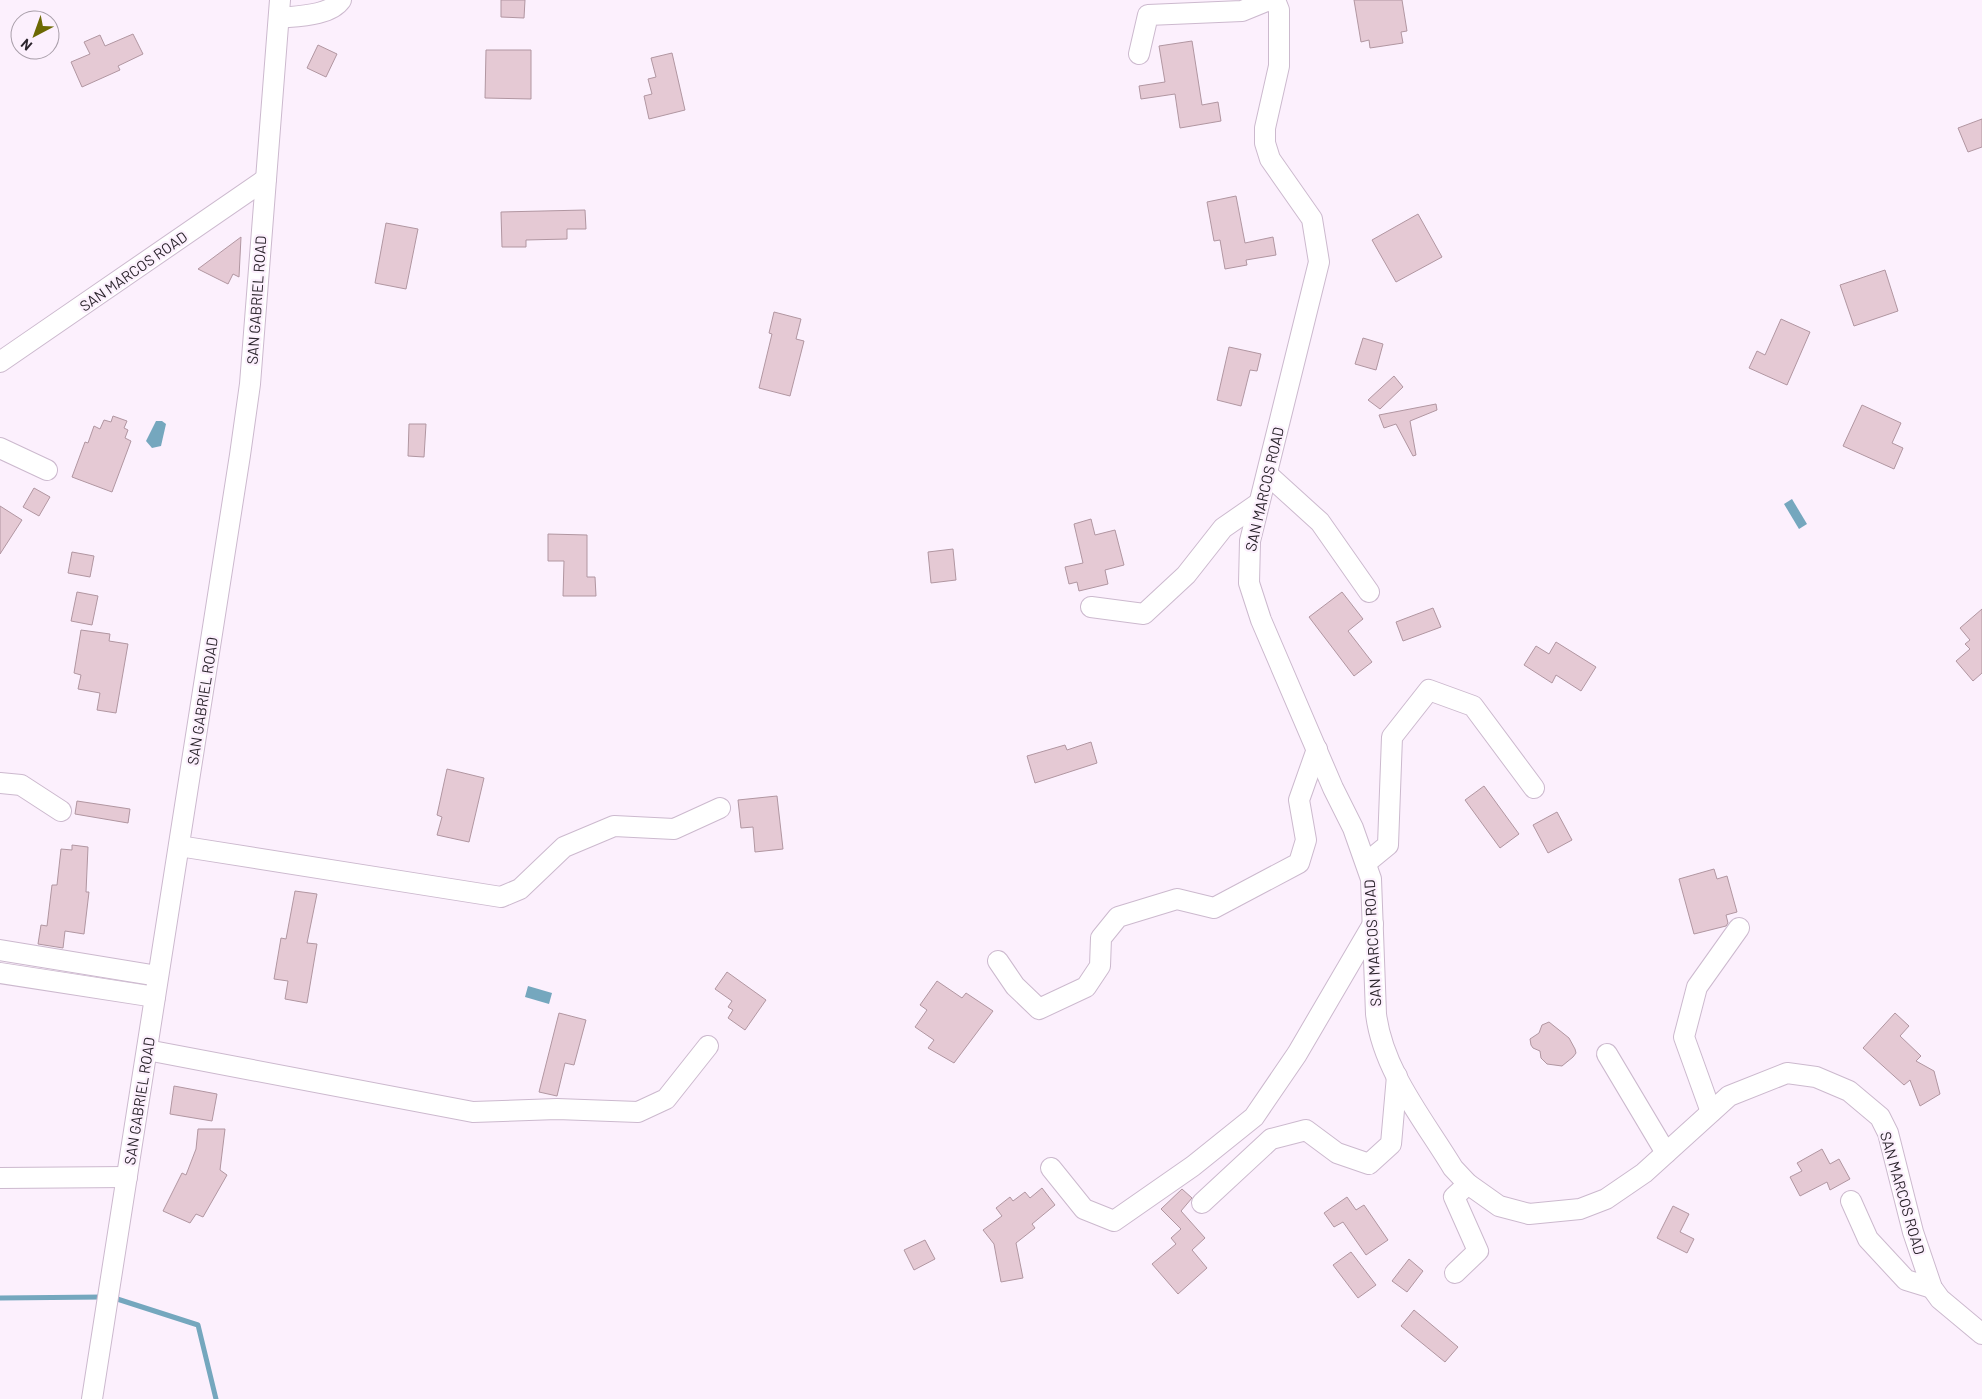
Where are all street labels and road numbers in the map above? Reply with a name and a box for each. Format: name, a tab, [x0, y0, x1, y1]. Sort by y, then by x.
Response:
street label: SAN MARCOS ROAD	[76, 227, 190, 315]
street label: SAN GABRIEL ROAD	[243, 235, 269, 365]
street label: SAN MARCOS ROAD	[1241, 425, 1287, 553]
street label: SAN GABRIEL ROAD	[183, 636, 221, 766]
street label: SAN MARCOS ROAD	[1360, 879, 1384, 1007]
street label: SAN GABRIEL ROAD	[120, 1036, 158, 1166]
street label: SAN MARCOS ROAD	[1877, 1129, 1929, 1257]

